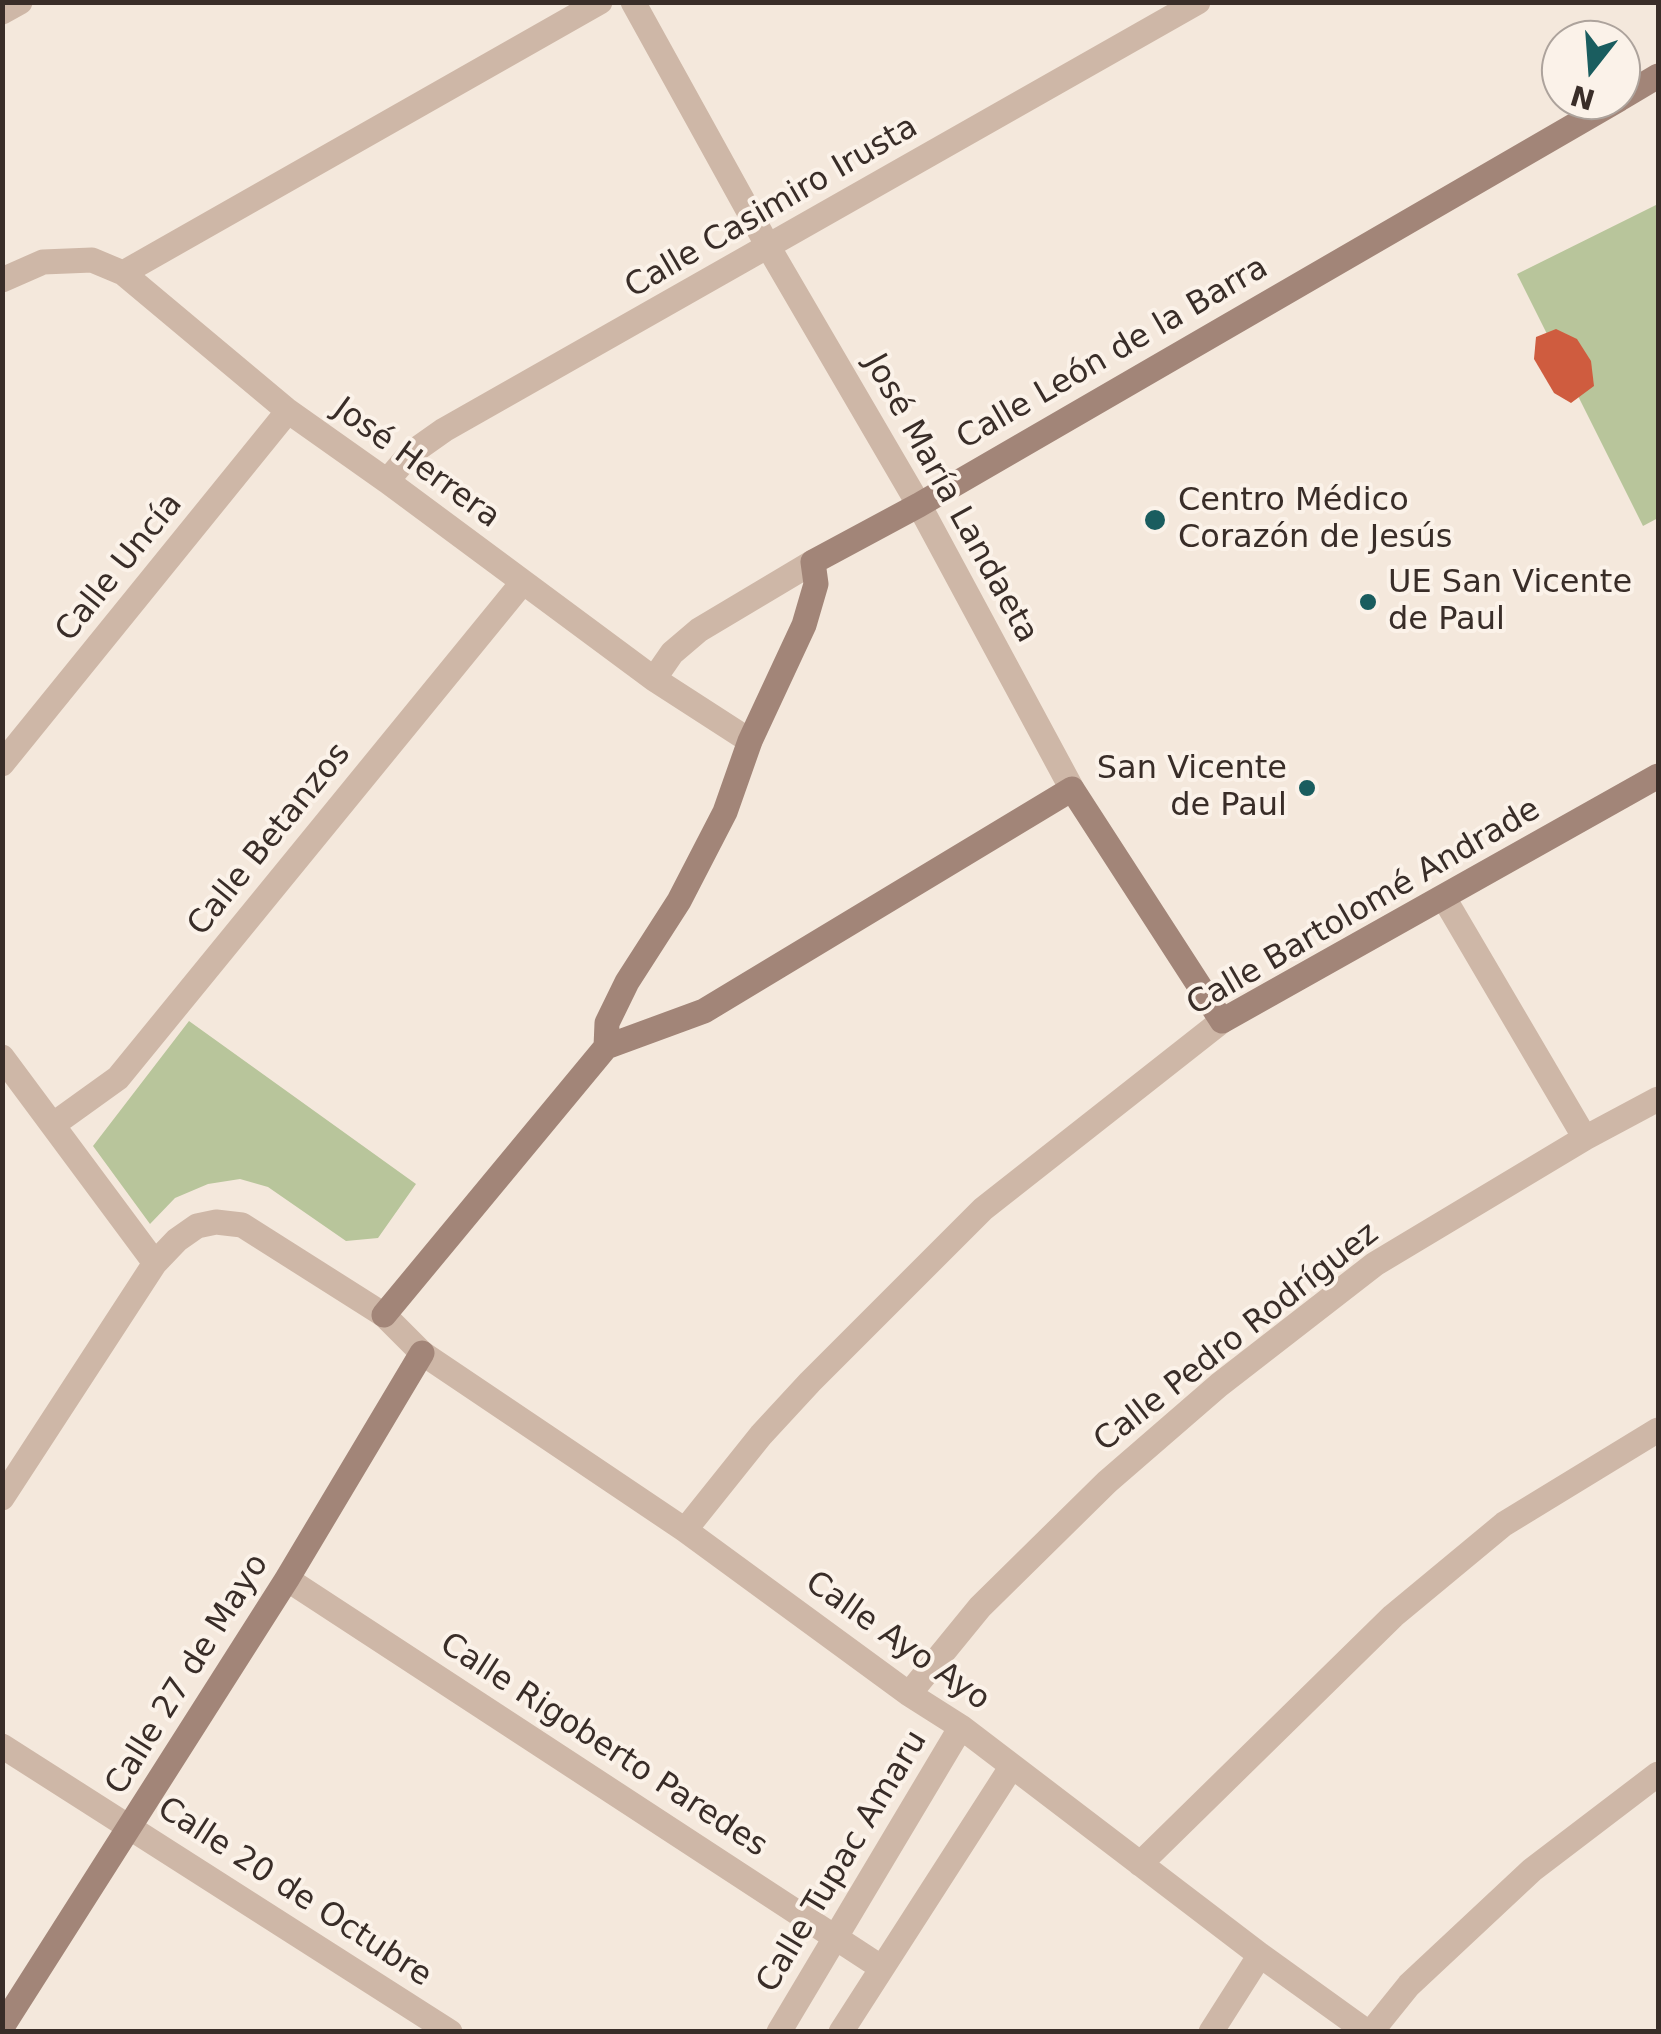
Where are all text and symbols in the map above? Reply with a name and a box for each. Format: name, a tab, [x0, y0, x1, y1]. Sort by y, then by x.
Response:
north arrow	[1541, 20, 1641, 120]
text: N	[1567, 78, 1599, 116]
street label: Calle Casimiro Irusta	[619, 109, 925, 307]
street label: Calle León de la Barra	[951, 249, 1275, 459]
street label: José María Landaeta	[855, 348, 1045, 650]
street label: José Herrera	[325, 391, 507, 537]
place label: Centro Médico Corazón de Jesús	[1178, 483, 1452, 558]
street label: Calle Uncía	[49, 486, 191, 650]
marker: Centro Médico Corazón de Jesús	[1142, 507, 1168, 533]
place label: UE San Vicente de Paul	[1388, 565, 1632, 640]
marker: UE San Vicente de Paul	[1357, 591, 1379, 613]
street label: Calle Betanzos	[181, 736, 359, 944]
place label: San Vicente de Paul	[1097, 751, 1287, 826]
marker: San Vicente de Paul	[1296, 777, 1318, 799]
street label: Calle Bartolomé Andrade	[1181, 791, 1547, 1025]
street label: Calle Pedro Rodríguez	[1087, 1215, 1387, 1461]
street label: Calle 27 de Mayo	[98, 1548, 278, 1802]
street label: Calle Ayo Ayo	[797, 1564, 997, 1720]
street label: Calle Rigoberto Paredes	[432, 1626, 774, 1866]
street label: Calle Tupac Amaru	[750, 1724, 936, 2000]
street label: Calle 20 de Octubre	[150, 1790, 438, 1996]

